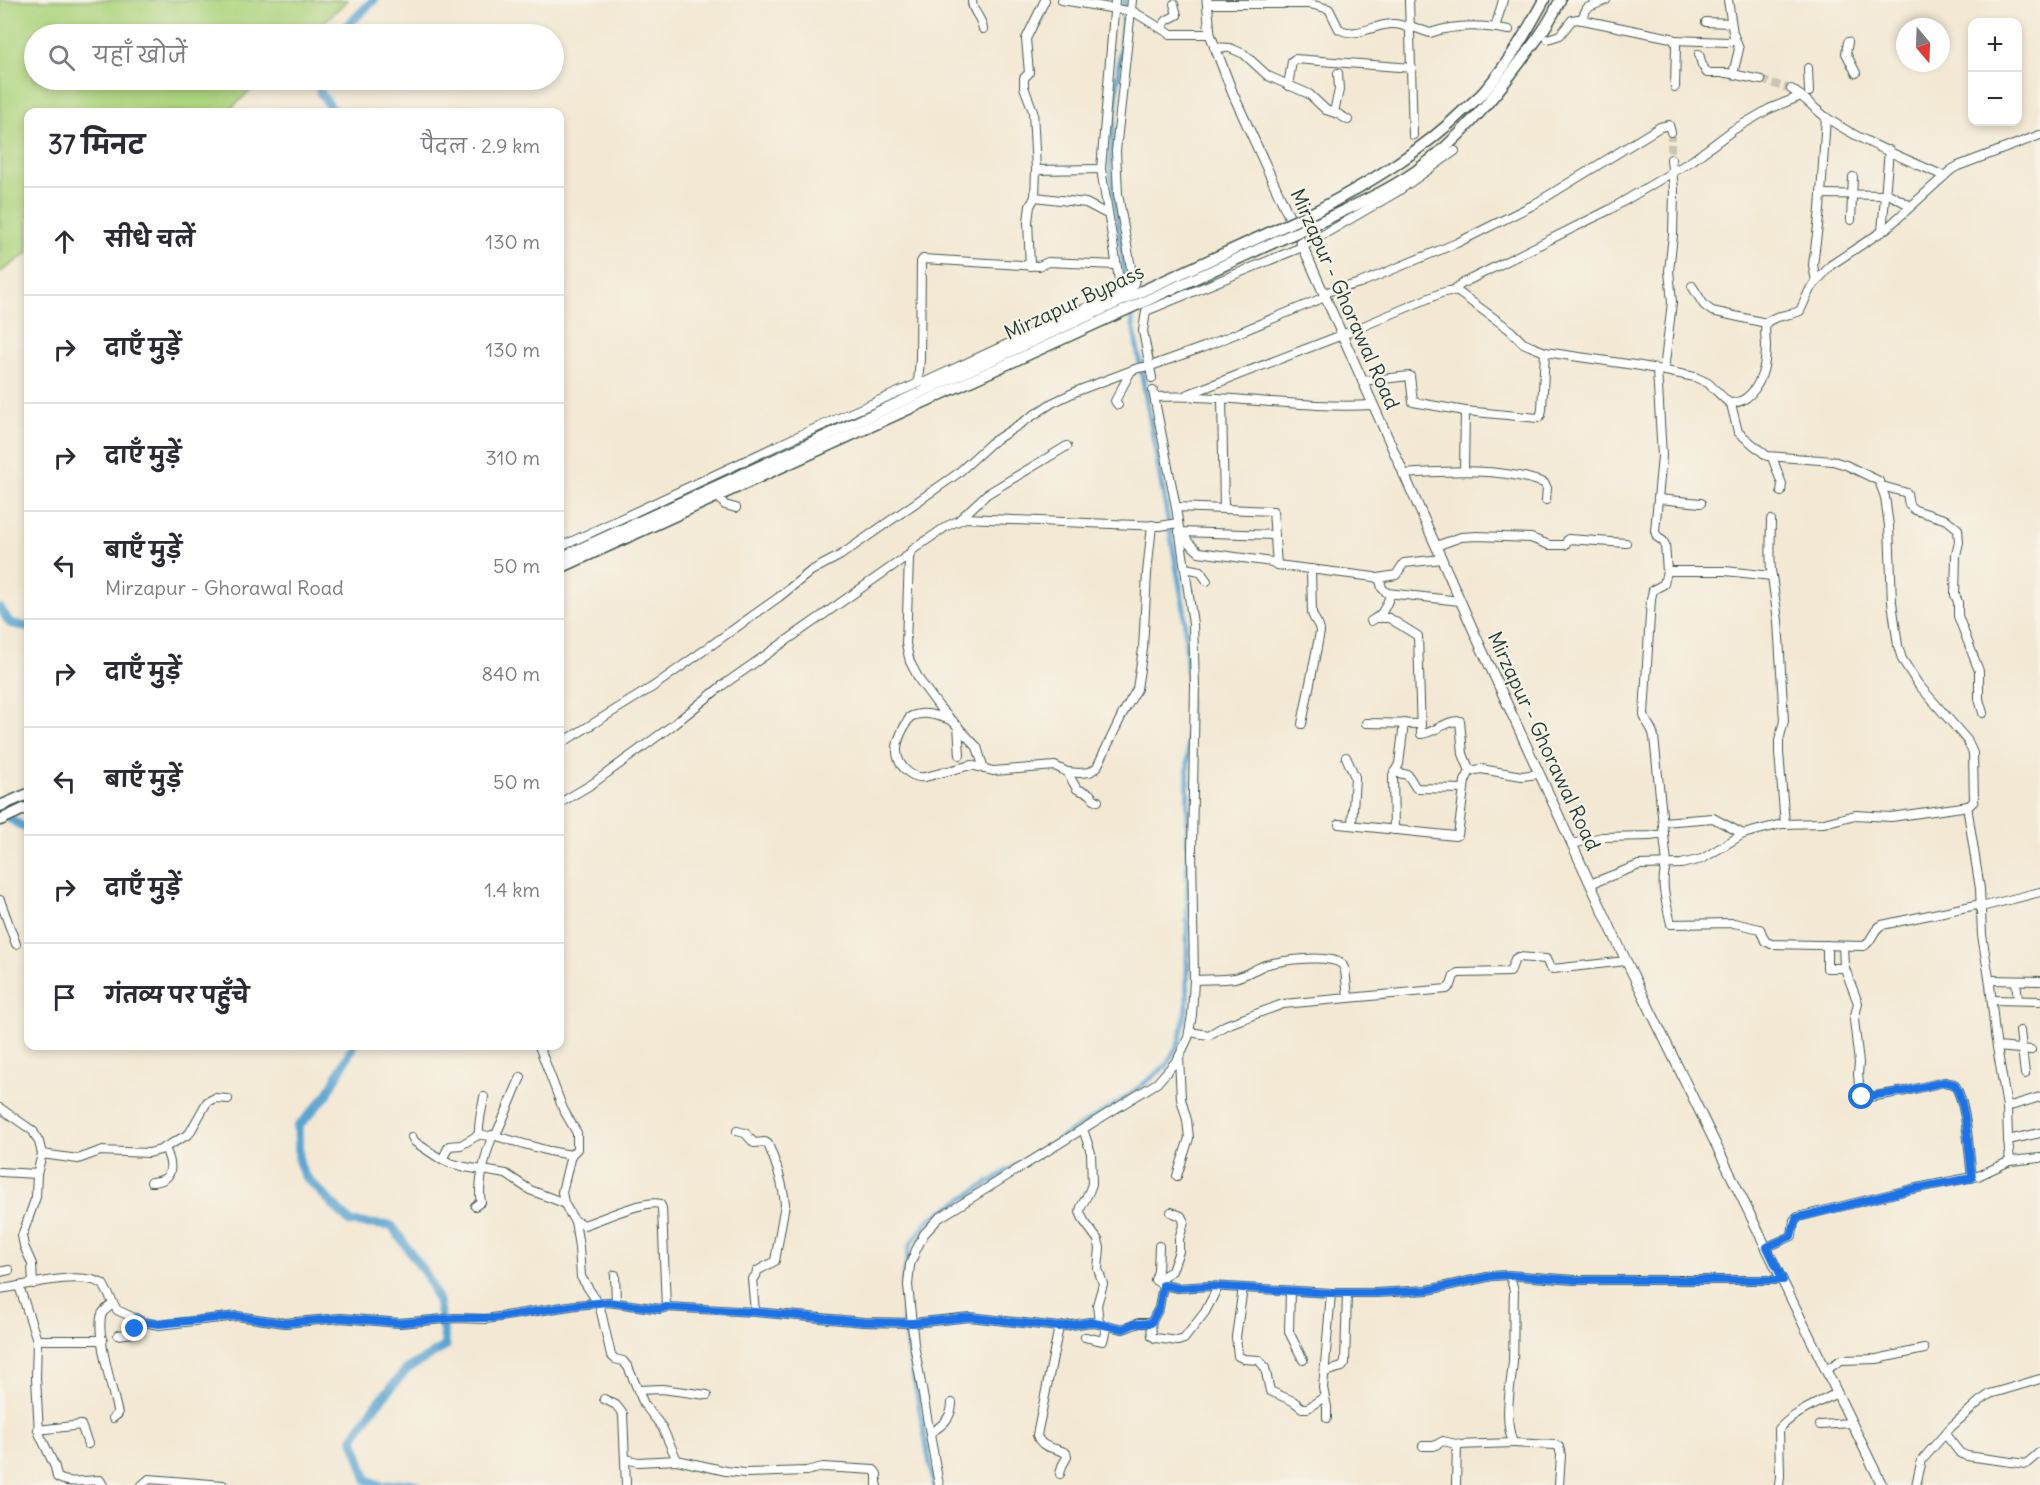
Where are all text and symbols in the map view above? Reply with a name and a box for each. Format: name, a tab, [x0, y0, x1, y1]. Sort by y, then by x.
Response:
north arrow	[1896, 18, 1950, 72]
map controls	[1968, 18, 2022, 126]
button: +	[1968, 18, 2022, 72]
search box	[24, 24, 564, 90]
icon: search	[45, 41, 78, 74]
text: यहाँ खोजें	[93, 41, 187, 69]
button: −	[1968, 72, 2022, 126]
text: 37 मिनट	[48, 128, 145, 161]
text: पैदल · 2.9 km	[421, 133, 540, 158]
street label: Mirzapur - Ghorawal Road	[1285, 185, 1406, 413]
icon: ahead	[48, 225, 81, 258]
text: सीधे चलें	[105, 225, 195, 253]
text: 130 m	[485, 229, 540, 254]
street label: Mirzapur Bypass	[1000, 258, 1148, 345]
icon: right	[48, 333, 81, 366]
text: दाएँ मुड़ें	[105, 333, 181, 361]
text: 130 m	[485, 337, 540, 362]
icon: right	[48, 441, 81, 474]
text: दाएँ मुड़ें	[105, 441, 181, 469]
text: 310 m	[485, 445, 540, 470]
text: बाएँ मुड़ें	[105, 536, 182, 564]
icon: left	[48, 549, 81, 582]
text: 50 m	[493, 553, 540, 578]
text: Mirzapur - Ghorawal Road	[105, 575, 344, 600]
street label: Mirzapur - Ghorawal Road	[1483, 627, 1606, 854]
icon: right	[48, 657, 81, 690]
text: दाएँ मुड़ें	[105, 657, 181, 685]
text: 840 m	[481, 661, 540, 686]
icon: left	[48, 765, 81, 798]
text: बाएँ मुड़ें	[105, 765, 182, 793]
text: 50 m	[493, 769, 540, 794]
icon: right	[48, 873, 81, 906]
text: दाएँ मुड़ें	[105, 873, 181, 901]
text: 1.4 km	[484, 877, 540, 902]
icon: arrive	[48, 981, 81, 1014]
text: गंतव्य पर पहुँचे	[105, 981, 249, 1009]
route start	[1848, 1083, 1874, 1109]
route end	[121, 1315, 147, 1341]

